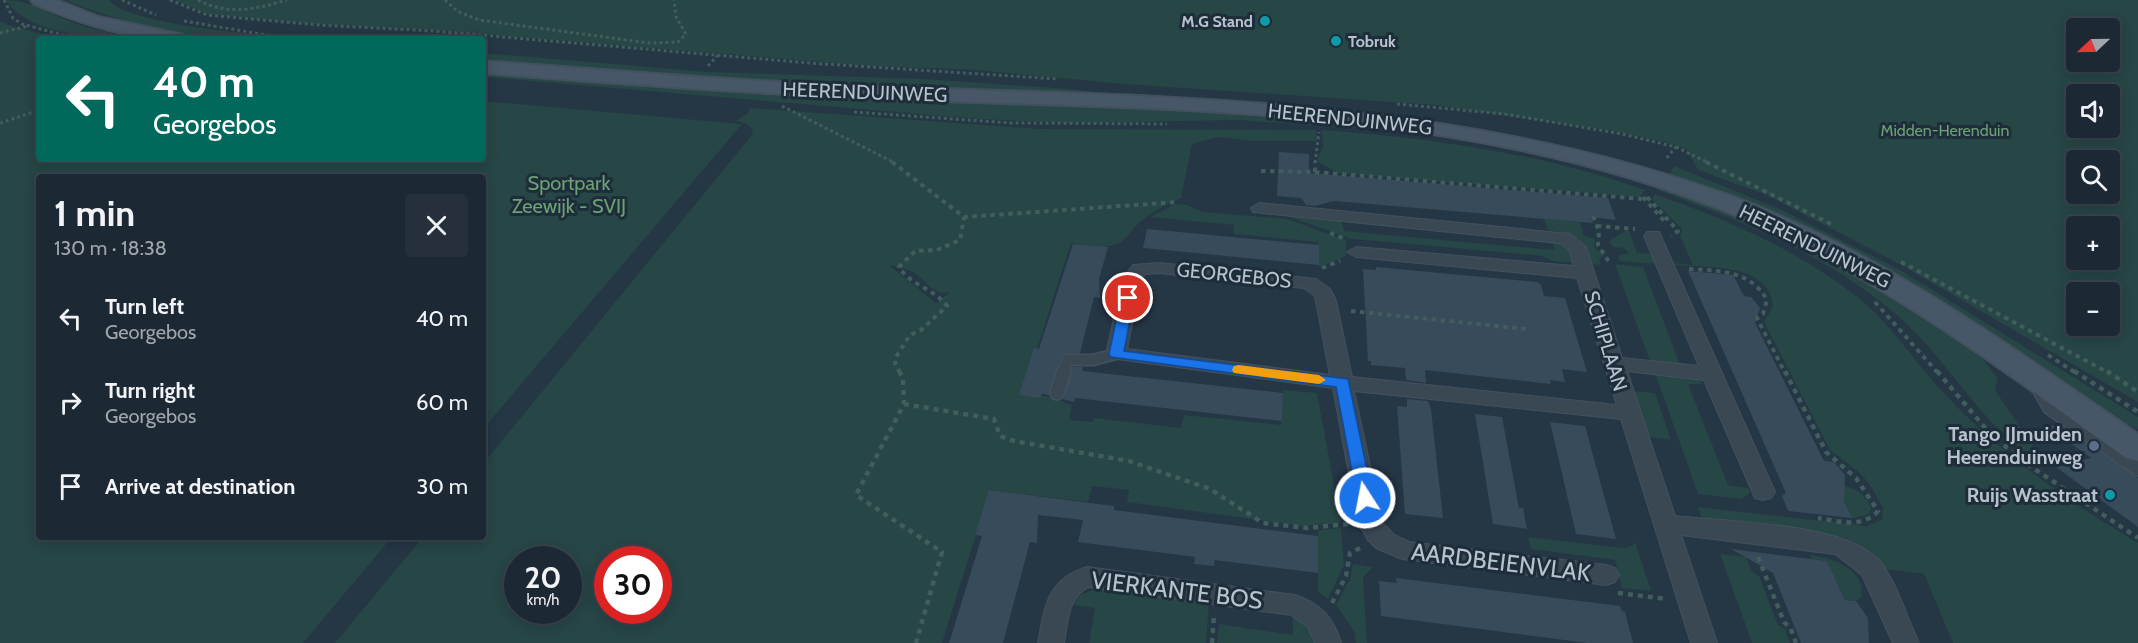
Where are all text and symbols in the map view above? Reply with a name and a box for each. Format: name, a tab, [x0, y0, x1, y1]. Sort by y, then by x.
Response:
place label: M.G Stand	[1181, 12, 1253, 31]
marker: M.G Stand	[1258, 14, 1272, 28]
north arrow	[2066, 18, 2120, 72]
map controls	[2066, 18, 2120, 336]
place label: Tobruk	[1348, 32, 1396, 51]
marker: Tobruk	[1329, 34, 1343, 48]
text: 40 m	[153, 56, 255, 108]
icon: left	[54, 60, 132, 138]
street label: HEERENDUINWEG	[782, 77, 948, 107]
button: sound	[2066, 84, 2120, 138]
street label: HEERENDUINWEG	[1267, 98, 1433, 140]
text: Georgebos	[153, 108, 276, 141]
park label: Midden-Herenduin	[1881, 121, 2009, 140]
button: search	[2066, 150, 2120, 204]
park label: Sportpark Zeewijk - SVIJ	[512, 171, 626, 218]
text: 1 min	[54, 191, 135, 235]
button: close	[405, 194, 468, 257]
street label: HEERENDUINWEG	[1736, 199, 1894, 293]
button: +	[2066, 216, 2120, 270]
text: 130 m · 18:38	[54, 236, 167, 260]
street label: GEORGEBOS	[1175, 257, 1293, 293]
pin	[1102, 272, 1153, 323]
icon: arrive	[1111, 281, 1144, 314]
button: −	[2066, 282, 2120, 336]
street label: SCHIPLAAN	[1579, 288, 1633, 394]
text: Turn left	[105, 293, 184, 320]
icon: left	[54, 302, 87, 335]
text: 40 m	[416, 305, 468, 332]
text: Georgebos	[105, 320, 196, 344]
text: Turn right	[105, 377, 195, 404]
icon: right	[54, 386, 87, 419]
text: 60 m	[416, 389, 468, 416]
text: Georgebos	[105, 404, 196, 428]
place label: Tango IJmuiden Heerenduinweg	[1947, 422, 2082, 469]
marker: Tango IJmuiden Heerenduinweg	[2087, 439, 2101, 453]
position arrow	[1333, 466, 1397, 530]
icon: arrive	[54, 470, 87, 503]
text: Arrive at destination	[105, 473, 295, 500]
text: 30 m	[416, 473, 468, 500]
place label: Ruijs Wasstraat	[1967, 483, 2098, 507]
marker: Ruijs Wasstraat	[2103, 488, 2117, 502]
street label: AARDBEIENVLAK	[1410, 537, 1593, 587]
speed limit sign: 30	[594, 546, 672, 624]
text: 20	[524, 559, 562, 596]
street label: VIERKANTE BOS	[1090, 565, 1264, 615]
text: km/h	[527, 591, 559, 609]

